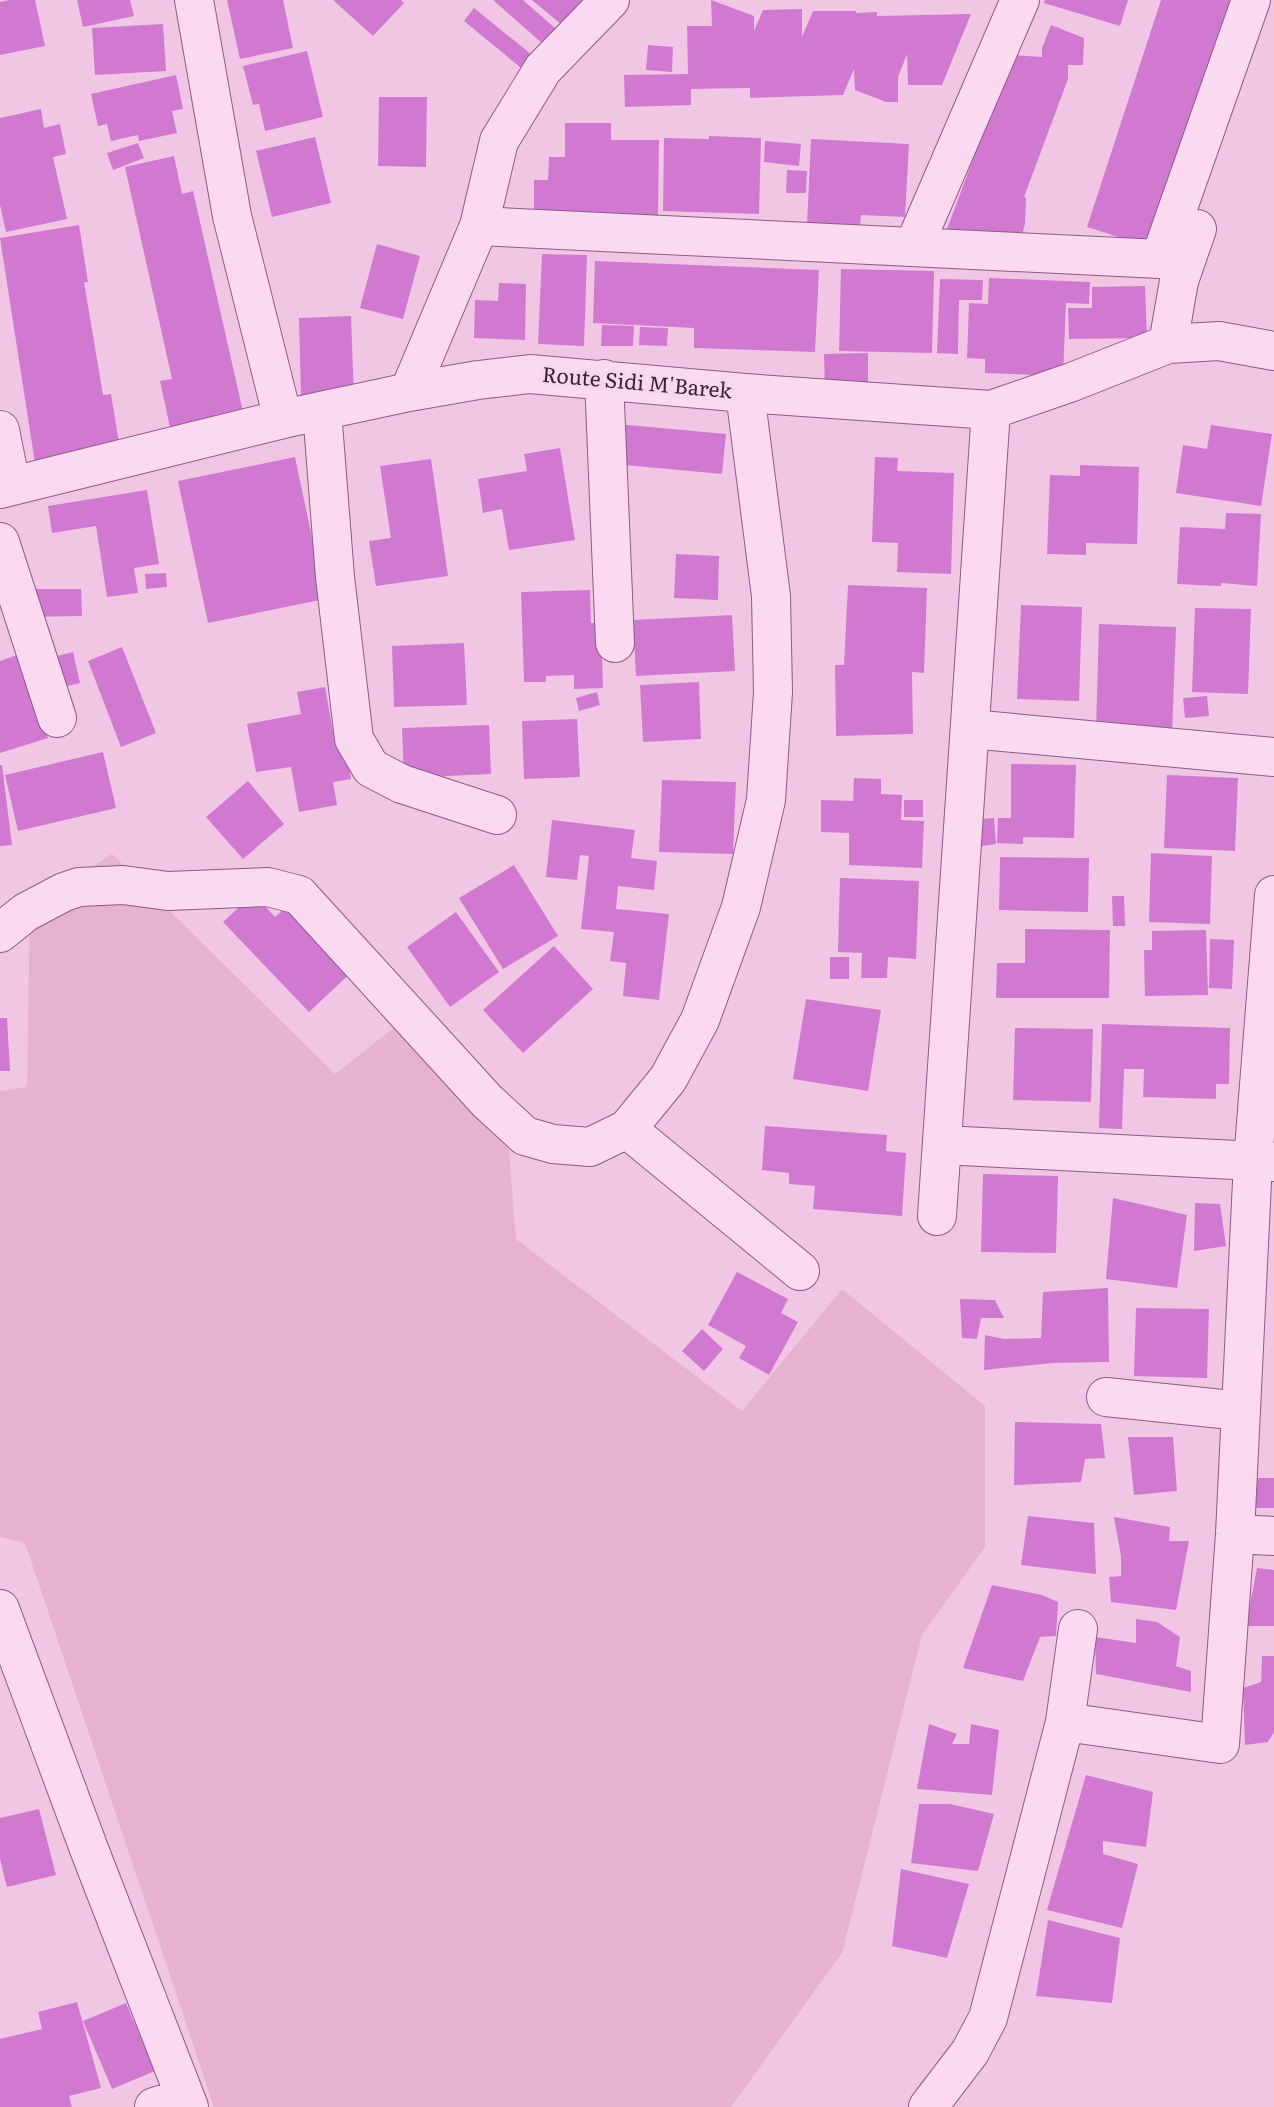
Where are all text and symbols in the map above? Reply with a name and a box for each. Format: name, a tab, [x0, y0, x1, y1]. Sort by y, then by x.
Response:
street label: Route Sidi M'Barek	[541, 357, 734, 404]

